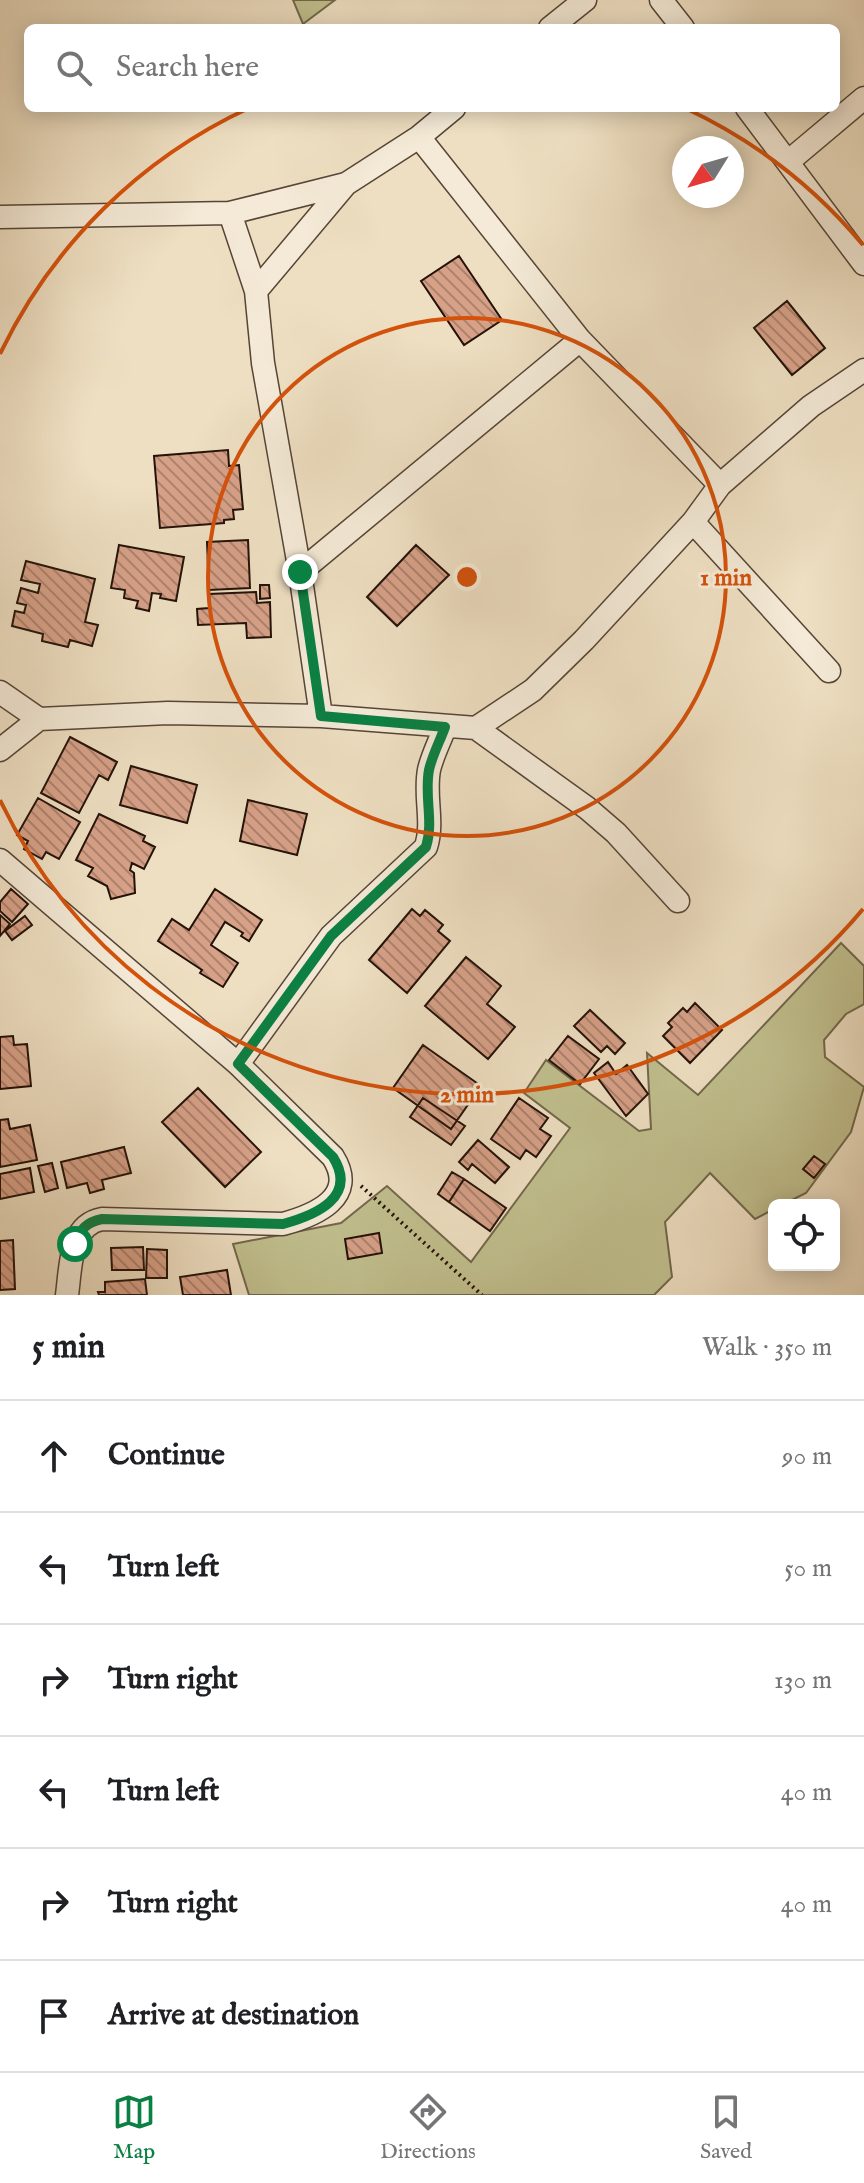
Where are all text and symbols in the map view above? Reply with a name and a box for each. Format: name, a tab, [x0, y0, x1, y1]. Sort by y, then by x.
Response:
search box	[24, 24, 840, 112]
icon: search	[52, 46, 96, 90]
text: Search here	[116, 49, 259, 87]
north arrow	[672, 136, 744, 208]
route end	[282, 554, 318, 590]
centre of rings	[453, 563, 481, 591]
text: 1 min	[700, 563, 752, 594]
text: 2 min	[440, 1080, 494, 1111]
map controls	[768, 1199, 840, 1271]
button: locate	[768, 1199, 840, 1271]
route start	[57, 1226, 93, 1262]
text: 5 min	[32, 1326, 105, 1369]
text: Walk · 350 m	[702, 1331, 832, 1364]
icon: ahead	[32, 1434, 76, 1478]
text: Continue	[108, 1437, 225, 1475]
text: 90 m	[782, 1440, 832, 1473]
icon: left	[32, 1546, 76, 1590]
text: Turn left	[108, 1549, 219, 1587]
text: 50 m	[784, 1552, 832, 1585]
icon: right	[32, 1658, 76, 1702]
text: Turn right	[108, 1661, 238, 1699]
text: 130 m	[774, 1664, 832, 1697]
icon: left	[32, 1770, 76, 1814]
text: Turn left	[108, 1773, 219, 1811]
text: 40 m	[781, 1776, 832, 1809]
icon: right	[32, 1882, 76, 1926]
text: Turn right	[108, 1885, 238, 1923]
text: 40 m	[781, 1888, 832, 1921]
icon: arrive	[32, 1994, 76, 2038]
text: Arrive at destination	[108, 1997, 359, 2035]
tab: Map	[112, 2090, 156, 2166]
tab: Directions	[380, 2090, 476, 2166]
tab: Saved	[700, 2090, 752, 2166]

